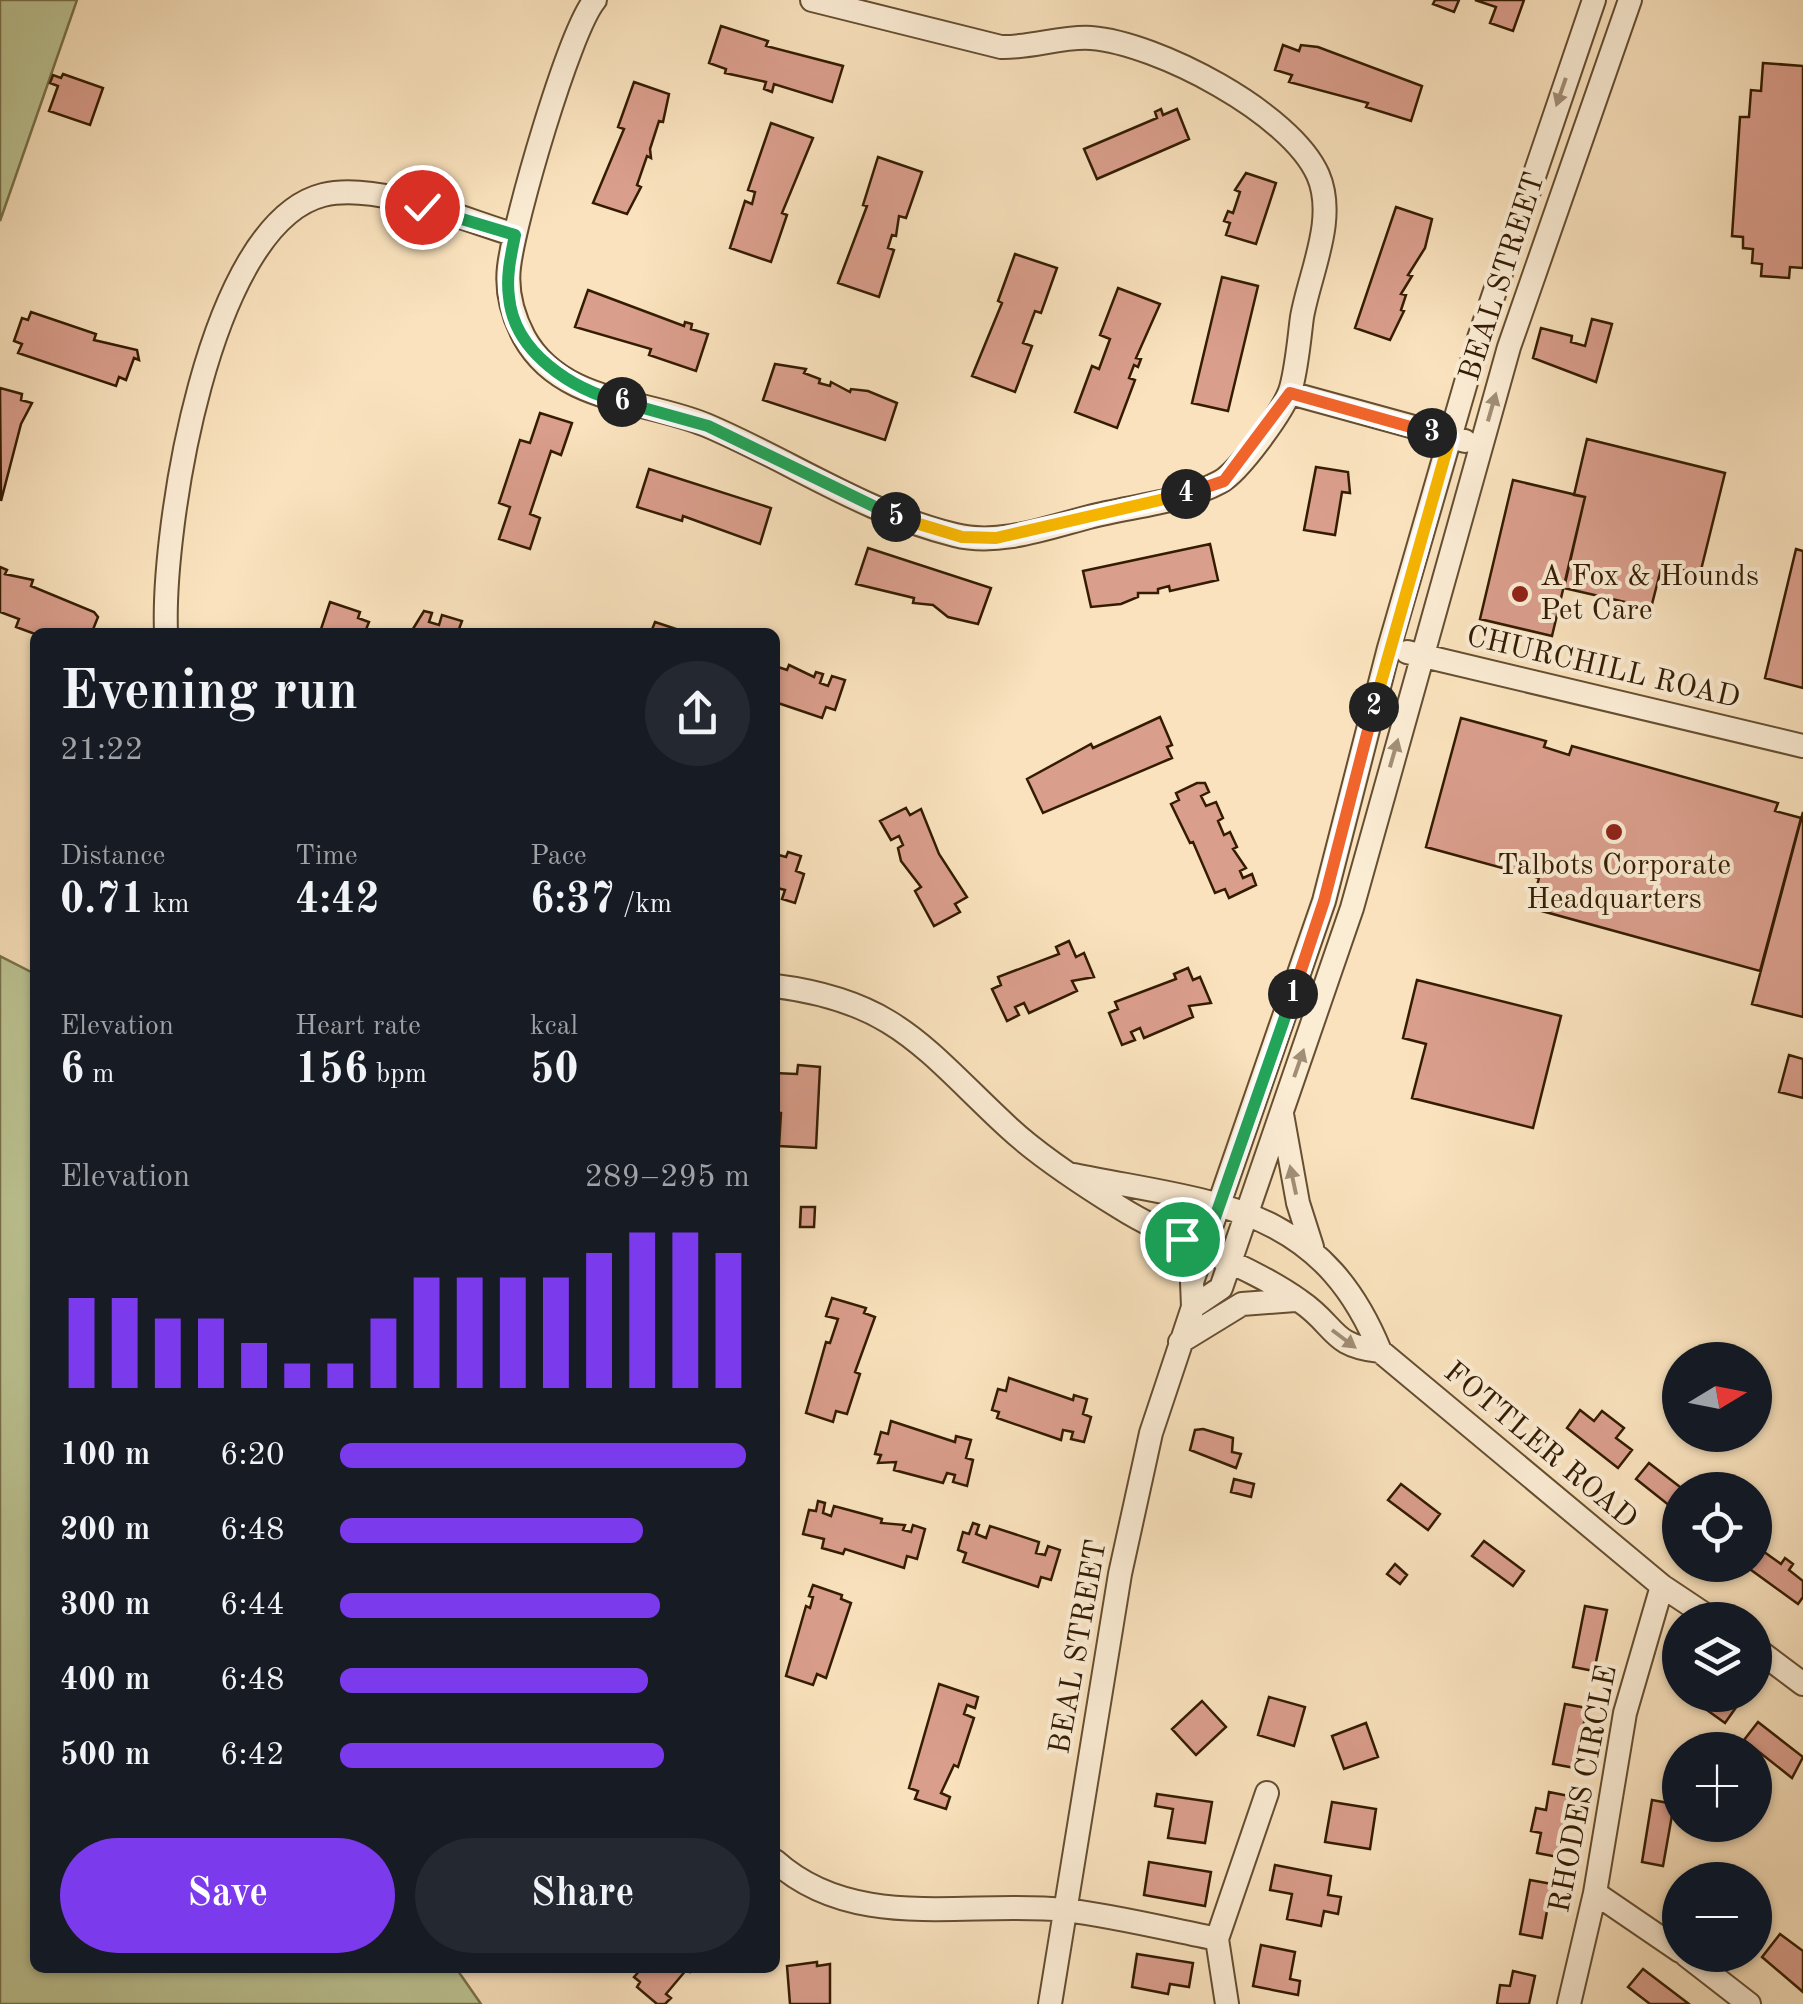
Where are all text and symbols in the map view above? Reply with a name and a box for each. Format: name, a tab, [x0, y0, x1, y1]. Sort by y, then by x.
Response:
one-way arrow	[1553, 77, 1568, 107]
pin	[380, 165, 465, 250]
street label: BEAL STREET	[1455, 169, 1551, 385]
icon: check	[395, 180, 450, 235]
pin: 6	[597, 377, 647, 427]
text: 6	[614, 388, 630, 416]
one-way arrow	[1485, 391, 1500, 421]
pin: 3	[1407, 408, 1457, 458]
text: 3	[1424, 419, 1440, 447]
pin: 4	[1161, 469, 1211, 519]
text: 4	[1178, 480, 1194, 508]
pin: 5	[871, 492, 921, 542]
text: 5	[888, 503, 904, 531]
place label: A Fox & Hounds Pet Care	[1540, 562, 1759, 626]
marker: A Fox & Hounds Pet Care	[1509, 583, 1531, 605]
street label: CHURCHILL ROAD	[1463, 622, 1743, 714]
button: share	[645, 661, 750, 766]
text: Evening run	[60, 666, 358, 721]
pin: 2	[1349, 682, 1399, 732]
text: 2	[1366, 693, 1382, 721]
text: 21:22	[60, 735, 143, 767]
one-way arrow	[1387, 737, 1403, 768]
marker: Talbots Corporate Headquarters	[1603, 821, 1625, 843]
text: Distance	[60, 843, 165, 871]
text: Time	[295, 843, 358, 871]
text: Pace	[530, 843, 587, 871]
place label: Talbots Corporate Headquarters	[1497, 851, 1731, 915]
text: 0.71	[60, 880, 145, 922]
text: 4:42	[295, 880, 380, 922]
text: 6:37	[530, 880, 615, 922]
text: km	[145, 891, 189, 919]
text: /km	[615, 891, 672, 919]
pin: 1	[1268, 969, 1318, 1019]
text: 1	[1285, 980, 1301, 1008]
text: Elevation	[60, 1013, 174, 1041]
text: Heart rate	[295, 1013, 421, 1041]
text: kcal	[530, 1013, 578, 1041]
one-way arrow	[1292, 1048, 1307, 1078]
text: 6	[60, 1050, 84, 1092]
text: 156	[295, 1050, 368, 1092]
text: 50	[530, 1050, 579, 1092]
text: m	[84, 1061, 114, 1089]
text: bpm	[368, 1061, 427, 1089]
text: Elevation	[60, 1162, 190, 1194]
text: 289–295 m	[584, 1162, 750, 1194]
one-way arrow	[1285, 1164, 1300, 1195]
pin	[1140, 1197, 1225, 1282]
icon: arrive	[1155, 1212, 1210, 1267]
one-way arrow	[1330, 1328, 1357, 1349]
north arrow	[1662, 1342, 1772, 1452]
map controls	[1662, 1342, 1772, 1972]
street label: FOTTLER ROAD	[1438, 1357, 1642, 1535]
text: 100 m	[60, 1440, 150, 1472]
text: 6:20	[220, 1440, 285, 1472]
button: locate	[1662, 1472, 1772, 1582]
text: 200 m	[60, 1515, 150, 1547]
text: 6:48	[220, 1515, 285, 1547]
street label: BEAL STREET	[1045, 1537, 1113, 1757]
text: 300 m	[60, 1590, 150, 1622]
text: 6:44	[220, 1590, 285, 1622]
button: layers	[1662, 1602, 1772, 1712]
street label: RHODES CIRCLE	[1545, 1663, 1623, 1915]
text: 400 m	[60, 1665, 150, 1697]
text: 6:48	[220, 1665, 285, 1697]
button: +	[1662, 1732, 1772, 1842]
text: 500 m	[60, 1740, 150, 1772]
text: 6:42	[220, 1740, 285, 1772]
button: Save	[60, 1838, 395, 1953]
button: Share	[415, 1838, 750, 1953]
button: −	[1662, 1862, 1772, 1972]

